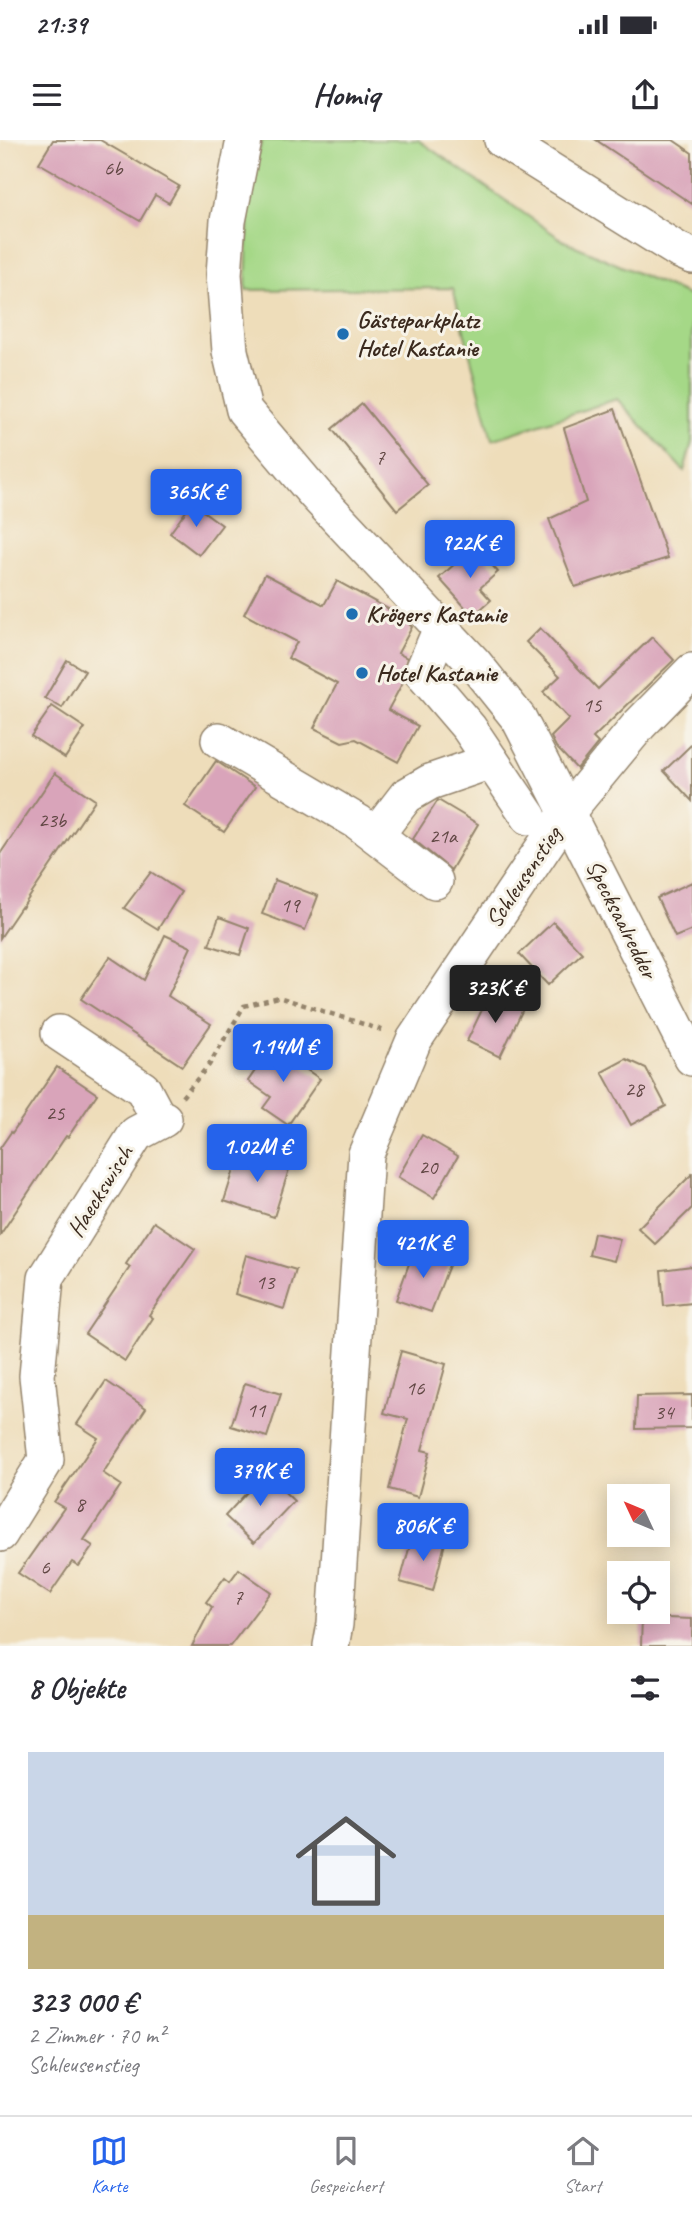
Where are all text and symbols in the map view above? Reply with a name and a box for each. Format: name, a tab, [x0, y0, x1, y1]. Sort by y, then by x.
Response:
text: 21:39	[35, 8, 87, 41]
text: Homiq	[313, 74, 379, 115]
icon: menu	[28, 76, 66, 114]
icon: share	[626, 76, 664, 114]
house number: 6b	[104, 155, 124, 181]
place label: Gästeparkplatz Hotel Kastanie	[357, 305, 482, 363]
marker: Gästeparkplatz Hotel Kastanie	[335, 326, 351, 342]
house number: 7	[375, 444, 386, 470]
pin: 365K €	[139, 470, 253, 529]
text: 365K €	[167, 477, 225, 506]
pin: 922K €	[413, 520, 527, 580]
text: 922K €	[441, 528, 499, 557]
place label: Krögers Kastanie	[366, 599, 508, 629]
marker: Krögers Kastanie	[344, 606, 360, 622]
place label: Hotel Kastanie	[376, 658, 499, 688]
marker: Hotel Kastanie	[354, 665, 370, 681]
house number: 15	[583, 692, 603, 718]
house number: 23b	[38, 807, 68, 833]
street label: Schleusenstieg	[478, 819, 569, 933]
house number: 21a	[429, 823, 459, 849]
street label: Specksaalredder	[579, 855, 666, 985]
house number: 19	[281, 892, 301, 918]
pin: 323K €	[438, 966, 552, 1025]
text: 323K €	[466, 973, 524, 1002]
pin: 1.14M €	[218, 1024, 348, 1084]
text: 1.14M €	[249, 1032, 317, 1061]
house number: 28	[625, 1076, 646, 1102]
house number: 25	[46, 1100, 66, 1126]
pin: 1.02M €	[192, 1124, 322, 1184]
text: 1.02M €	[223, 1132, 291, 1161]
street label: Haeckswisch	[60, 1138, 141, 1242]
house number: 20	[419, 1154, 439, 1180]
pin: 421K €	[366, 1220, 480, 1280]
text: 421K €	[394, 1228, 452, 1257]
house number: 13	[256, 1269, 276, 1295]
house number: 16	[406, 1375, 425, 1401]
house number: 11	[247, 1397, 267, 1423]
house number: 34	[655, 1399, 676, 1425]
pin: 379K €	[203, 1448, 317, 1508]
text: 379K €	[231, 1456, 289, 1485]
north arrow	[607, 1484, 670, 1547]
map controls	[607, 1484, 670, 1624]
house number: 8	[75, 1491, 87, 1517]
pin: 806K €	[366, 1504, 480, 1563]
text: 806K €	[393, 1511, 453, 1540]
house number: 6	[40, 1554, 50, 1580]
button: locate	[607, 1561, 670, 1624]
house number: 7	[233, 1584, 244, 1610]
text: 8 Objekte	[28, 1669, 125, 1707]
icon: filters	[626, 1669, 664, 1707]
icon: home	[283, 1798, 409, 1924]
text: 323 000 €	[28, 1983, 137, 2021]
text: 2 Zimmer · 70 m²	[28, 2021, 165, 2050]
text: Schleusenstieg	[28, 2050, 138, 2079]
tab: Karte	[90, 2132, 128, 2198]
tab: Gespeichert	[309, 2132, 383, 2198]
tab: Start	[564, 2132, 602, 2198]

